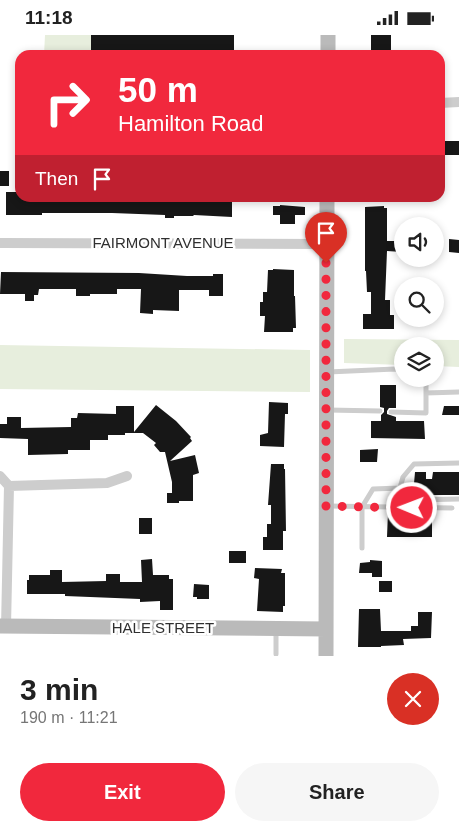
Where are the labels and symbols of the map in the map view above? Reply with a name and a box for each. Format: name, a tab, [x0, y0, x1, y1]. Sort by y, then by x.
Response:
pin	[305, 212, 347, 263]
street label: FAIRMONT AVENUE	[92, 234, 234, 251]
position arrow	[385, 481, 437, 533]
street label: HALE STREET	[112, 619, 214, 636]

